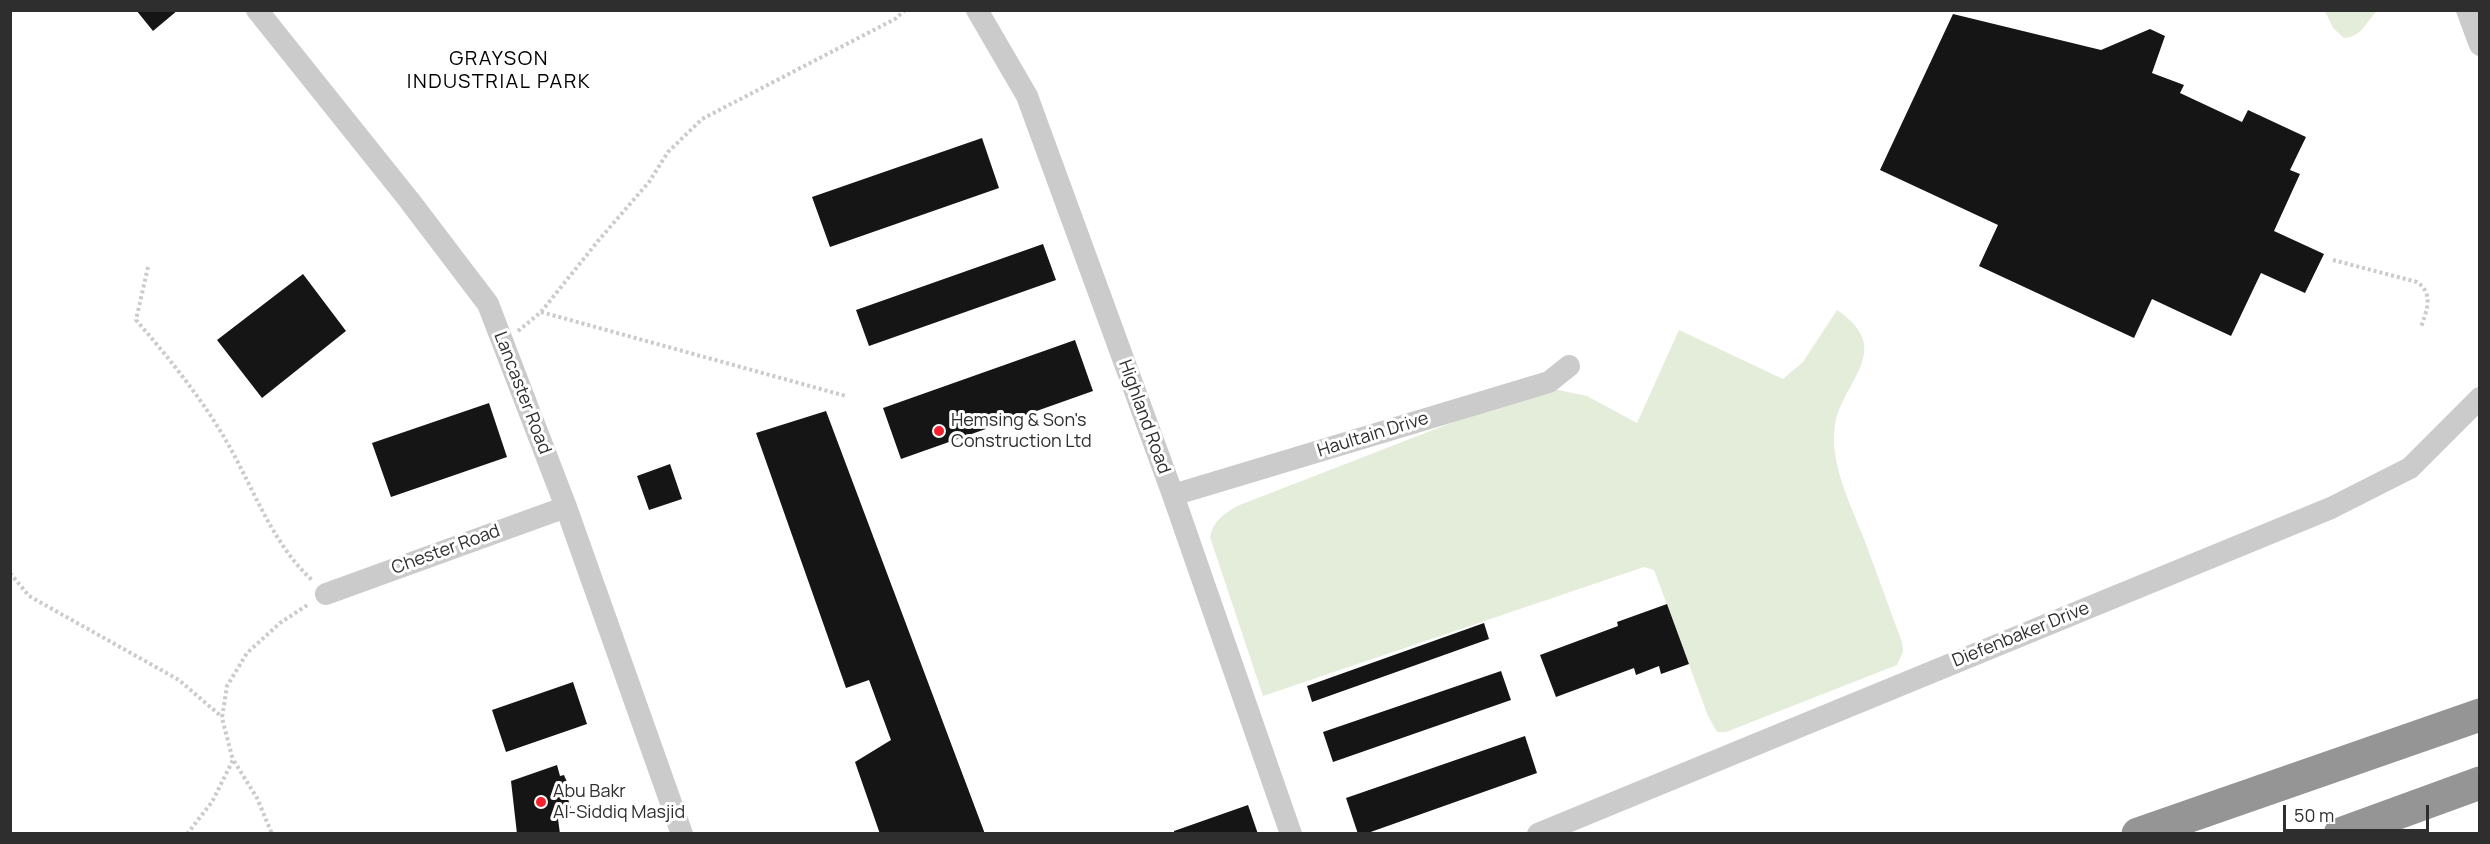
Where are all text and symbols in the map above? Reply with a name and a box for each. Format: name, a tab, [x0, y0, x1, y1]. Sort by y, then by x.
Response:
district label: GRAYSON INDUSTRIAL PARK	[407, 47, 591, 94]
street label: Lancaster Road	[489, 329, 555, 457]
street label: Highland Road	[1113, 357, 1175, 477]
street label: Haultain Drive	[1315, 408, 1431, 462]
place label: Hemsing & Son's Construction Ltd	[951, 410, 1092, 452]
marker: Hemsing & Son's Construction Ltd	[932, 424, 946, 438]
street label: Chester Road	[389, 520, 503, 580]
street label: Diefenbaker Drive	[1949, 598, 2093, 672]
place label: Abu Bakr Al-Siddiq Masjid	[553, 781, 685, 824]
scale bar	[2286, 793, 2432, 831]
marker: Abu Bakr Al-Siddiq Masjid	[534, 795, 548, 809]
text: 50 m	[2294, 803, 2334, 827]

